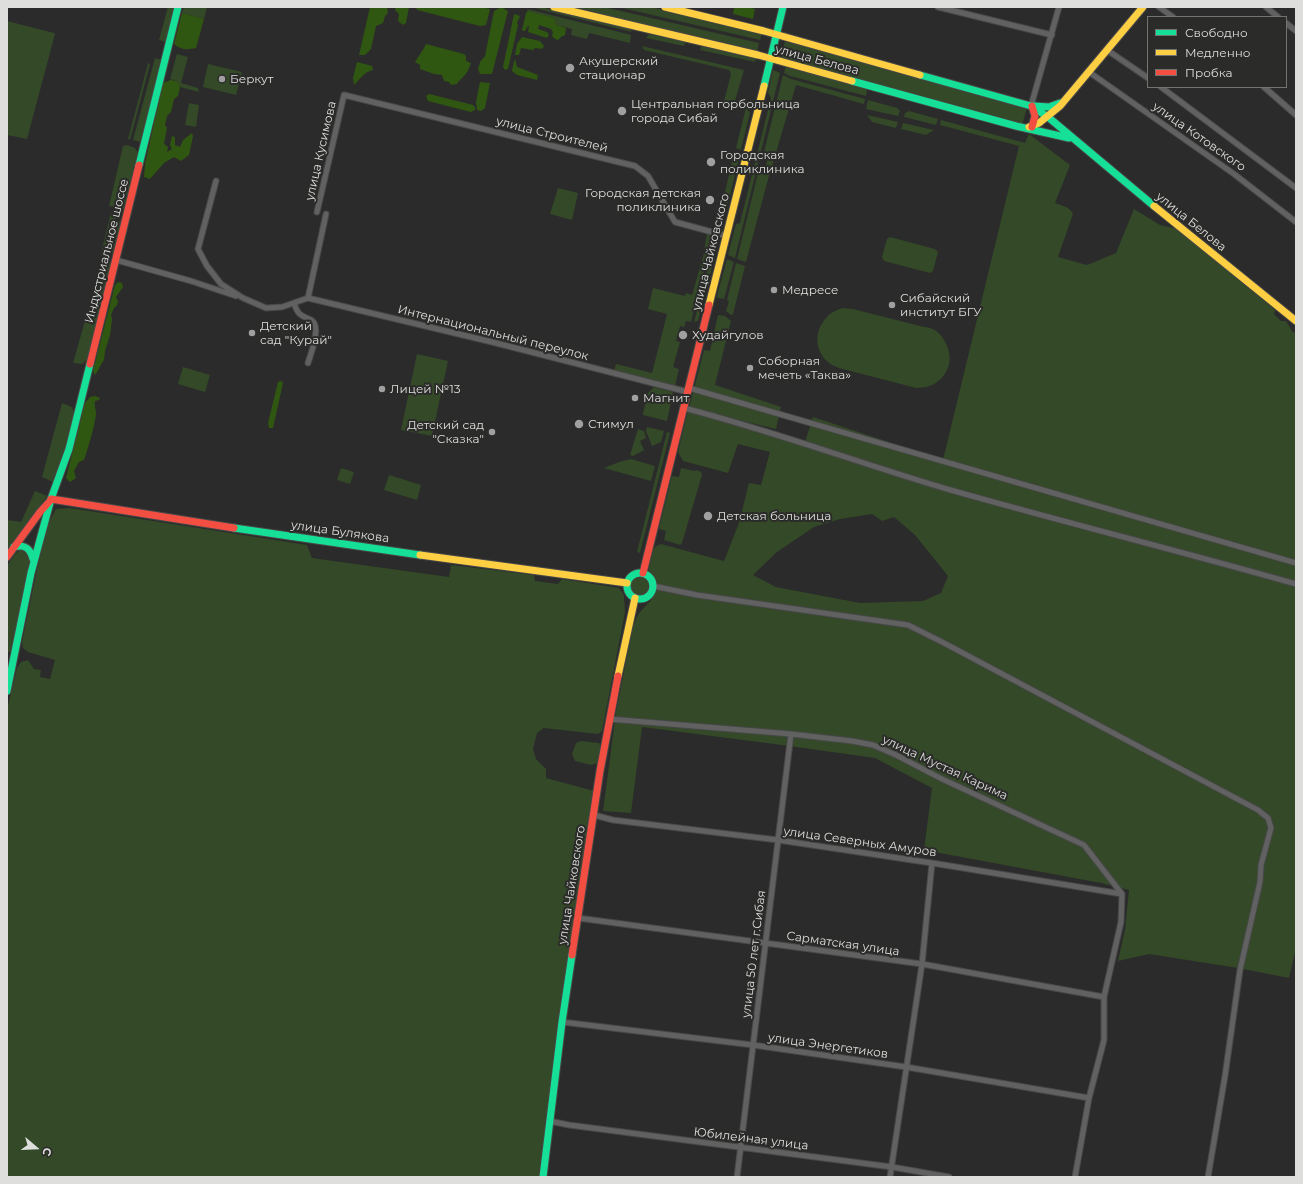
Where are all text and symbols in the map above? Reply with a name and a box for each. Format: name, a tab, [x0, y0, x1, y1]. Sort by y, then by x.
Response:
legend	[1147, 16, 1287, 88]
text: Свободно	[1185, 25, 1248, 40]
street label: улица Белова	[774, 42, 860, 78]
text: Медленно	[1185, 45, 1250, 60]
place label: Акушерский стационар	[579, 54, 658, 82]
marker: Акушерский стационар	[564, 62, 576, 74]
text: Пробка	[1185, 65, 1233, 80]
place label: Беркут	[230, 72, 273, 86]
marker: Беркут	[217, 74, 227, 84]
place label: Центральная горбольница города Сибай	[631, 97, 800, 125]
street label: улица Котовского	[1150, 99, 1248, 175]
street label: улица Кусимова	[303, 100, 339, 202]
marker: Центральная горбольница города Сибай	[616, 105, 628, 117]
street label: улица Строителей	[495, 114, 609, 156]
place label: Городская поликлиника	[720, 148, 805, 176]
marker: Городская поликлиника	[705, 156, 717, 168]
street label: Индустриальное шоссе	[82, 177, 132, 325]
place label: Городская детская поликлиника	[585, 186, 701, 214]
street label: улица Белова	[1153, 189, 1229, 255]
street label: улица Чайковского	[689, 192, 733, 312]
marker: Городская детская поликлиника	[704, 194, 716, 206]
place label: Медресе	[782, 283, 838, 297]
marker: Медресе	[769, 285, 779, 295]
place label: Сибайский институт БГУ	[900, 291, 981, 319]
marker: Сибайский институт БГУ	[887, 300, 897, 310]
street label: Интернациональный переулок	[396, 302, 590, 364]
place label: Детский сад "Курай"	[260, 319, 332, 347]
marker: Детский сад "Курай"	[247, 328, 257, 338]
place label: Худайгулов	[692, 328, 764, 342]
marker: Худайгулов	[677, 329, 689, 341]
place label: Соборная мечеть «Таква»	[758, 354, 851, 382]
marker: Соборная мечеть «Таква»	[745, 363, 755, 373]
place label: Лицей №13	[390, 382, 461, 396]
marker: Лицей №13	[377, 384, 387, 394]
place label: Магнит	[643, 391, 689, 405]
marker: Магнит	[630, 393, 640, 403]
place label: Стимул	[588, 417, 634, 431]
place label: Детский сад "Сказка"	[407, 418, 484, 446]
marker: Стимул	[573, 418, 585, 430]
marker: Детский сад "Сказка"	[487, 427, 497, 437]
place label: Детская больница	[717, 509, 831, 523]
marker: Детская больница	[702, 510, 714, 522]
street label: улица Булякова	[290, 518, 390, 546]
street label: улица Мустая Карима	[880, 733, 1010, 803]
street label: улица Чайковского	[555, 824, 589, 946]
street label: улица Северных Амуров	[782, 824, 938, 860]
street label: улица 50 лет г.Сибая	[739, 889, 769, 1019]
street label: Сарматская улица	[786, 929, 900, 959]
street label: улица Энергетиков	[767, 1030, 889, 1062]
street label: Юбилейная улица	[693, 1125, 809, 1153]
north arrow	[16, 1128, 56, 1168]
text: С	[39, 1146, 55, 1158]

